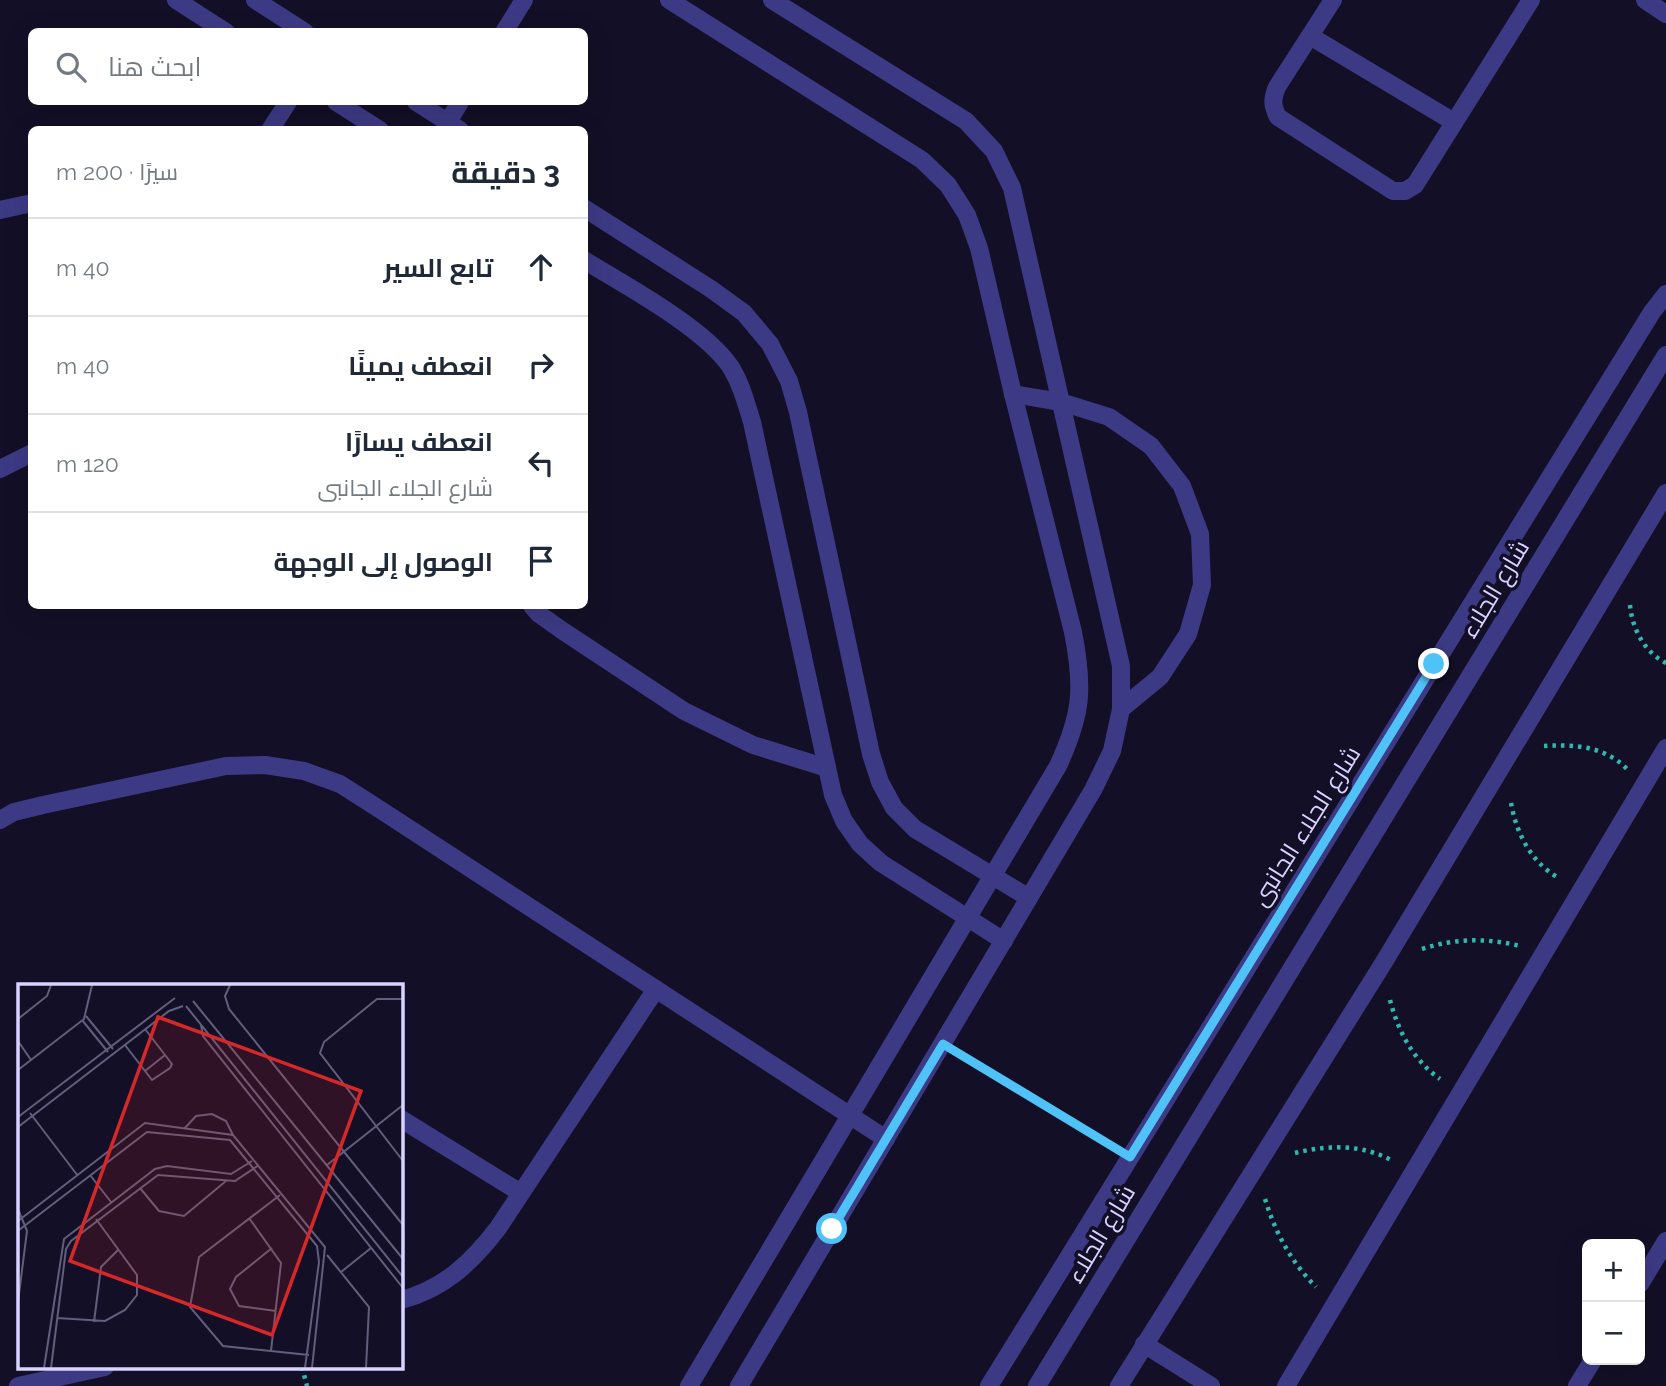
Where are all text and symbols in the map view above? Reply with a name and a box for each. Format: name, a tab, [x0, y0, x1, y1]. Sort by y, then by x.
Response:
search box	[28, 28, 588, 105]
icon: search	[52, 48, 90, 86]
text: ابحث هنا	[108, 52, 202, 82]
text: 3 دقيقة	[451, 155, 560, 190]
text: سيرًا · 200 m	[56, 158, 178, 185]
icon: ahead	[522, 248, 560, 286]
text: تابع السير	[383, 253, 493, 283]
text: 40 m	[56, 254, 110, 281]
icon: right	[522, 346, 560, 384]
text: انعطف يمينًا	[348, 351, 493, 381]
text: 40 m	[56, 352, 110, 379]
text: انعطف يسارًا	[345, 427, 493, 457]
icon: left	[522, 444, 560, 482]
text: 120 m	[56, 450, 119, 477]
text: شارع الجلاء الجانبى	[318, 474, 493, 501]
street label: شارع الجلاء	[1454, 534, 1537, 644]
icon: arrive	[522, 542, 560, 580]
text: الوصول إلى الوجهة	[273, 547, 493, 577]
route end	[1418, 648, 1449, 679]
street label: شارع الجلاء الجانبى	[1245, 740, 1368, 912]
inset map	[18, 984, 402, 1368]
street label: شارع الجلاء	[1060, 1179, 1143, 1289]
route start	[816, 1213, 847, 1244]
map controls	[1582, 1239, 1645, 1365]
button: +	[1582, 1239, 1645, 1302]
button: −	[1582, 1302, 1645, 1365]

